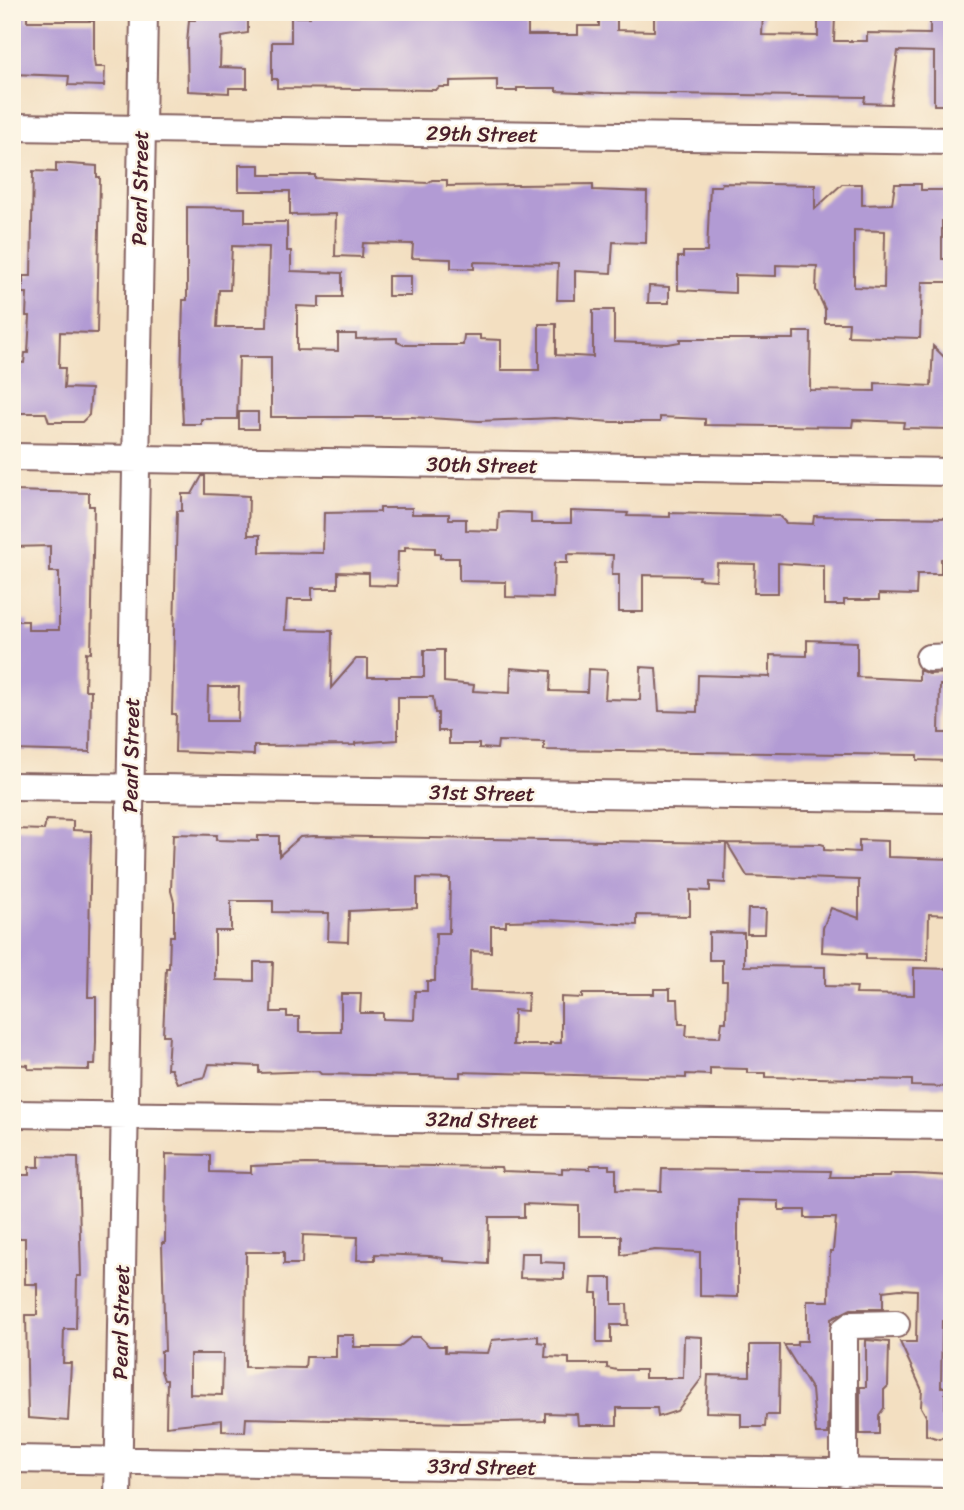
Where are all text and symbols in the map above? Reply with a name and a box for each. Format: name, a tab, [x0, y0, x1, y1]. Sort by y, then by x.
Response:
street label: 29th Street	[426, 114, 538, 154]
street label: Pearl Street	[120, 130, 160, 246]
street label: 30th Street	[426, 445, 538, 485]
street label: Pearl Street	[111, 697, 151, 813]
street label: 31st Street	[429, 773, 535, 813]
street label: 32nd Street	[425, 1100, 539, 1140]
street label: Pearl Street	[101, 1264, 141, 1380]
street label: 33rd Street	[427, 1447, 537, 1487]

